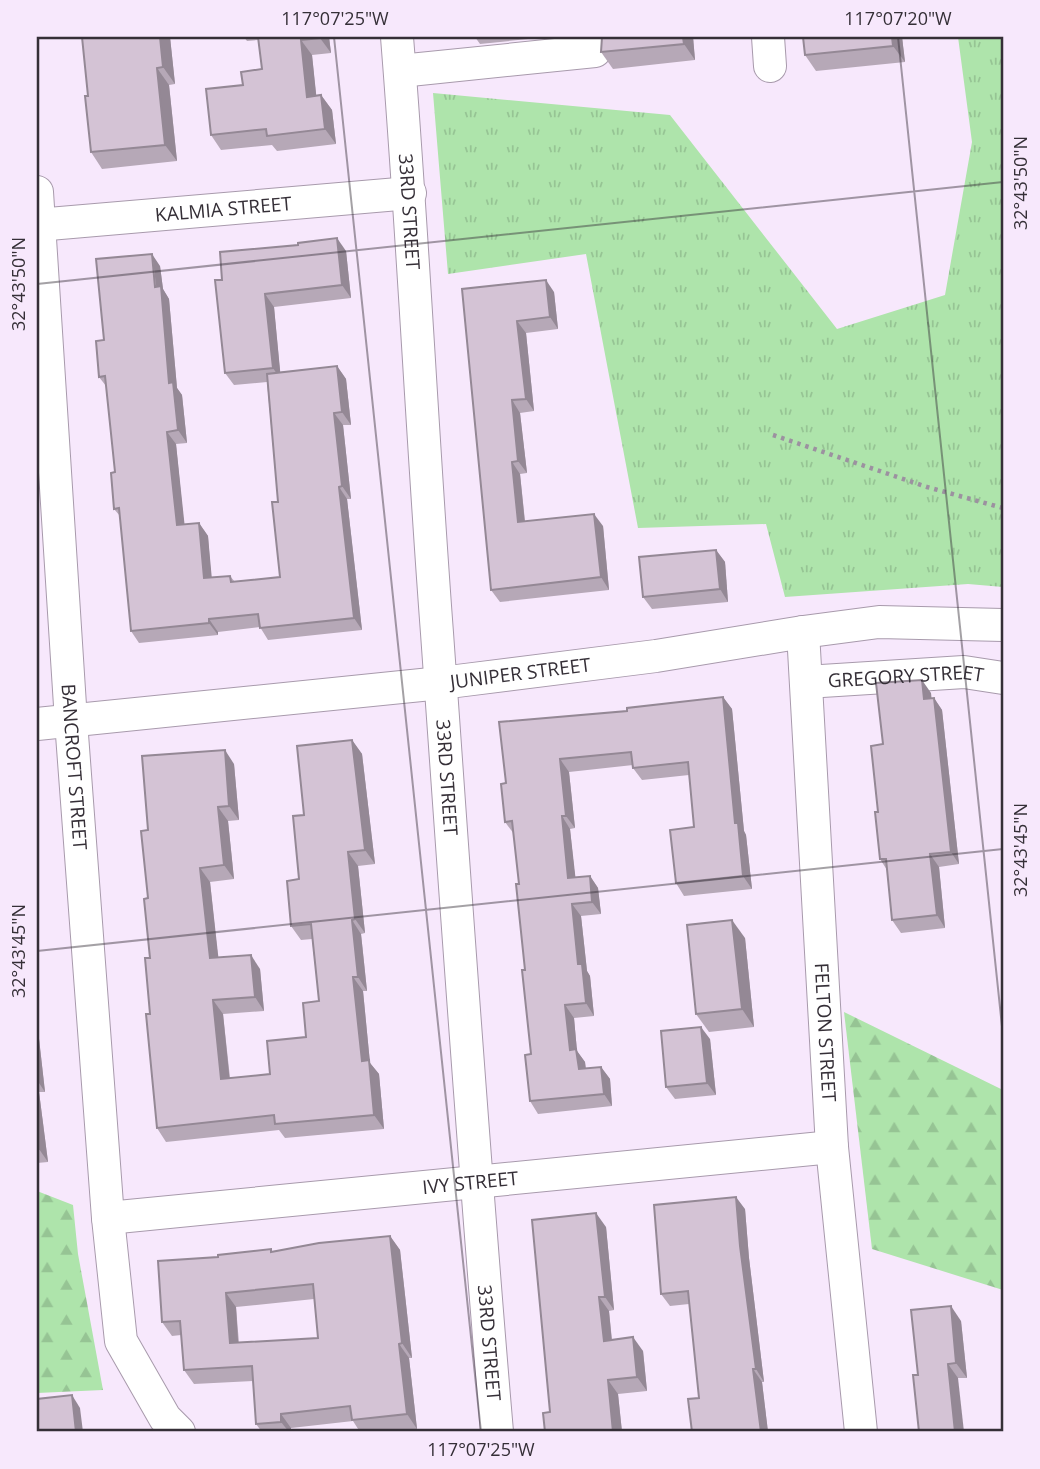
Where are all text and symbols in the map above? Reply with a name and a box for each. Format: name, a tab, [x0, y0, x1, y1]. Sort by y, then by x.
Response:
text: 117°07'25"W	[281, 6, 389, 30]
text: 117°07'20"W	[844, 6, 952, 30]
text: 32°43'50"N	[1008, 136, 1032, 230]
street label: 33RD STREET	[393, 153, 426, 271]
street label: KALMIA STREET	[154, 190, 293, 228]
text: 32°43'50"N	[6, 237, 30, 331]
street label: JUNIPER STREET	[447, 651, 593, 695]
street label: GREGORY STREET	[827, 659, 986, 694]
street label: BANCROFT STREET	[56, 683, 94, 851]
street label: 33RD STREET	[430, 718, 464, 837]
text: 32°43'45"N	[1008, 803, 1032, 897]
text: 32°43'45"N	[6, 904, 30, 998]
street label: FELTON STREET	[809, 962, 842, 1103]
street label: IVY STREET	[421, 1165, 520, 1200]
street label: 33RD STREET	[472, 1284, 507, 1402]
text: 117°07'25"W	[427, 1437, 535, 1461]

